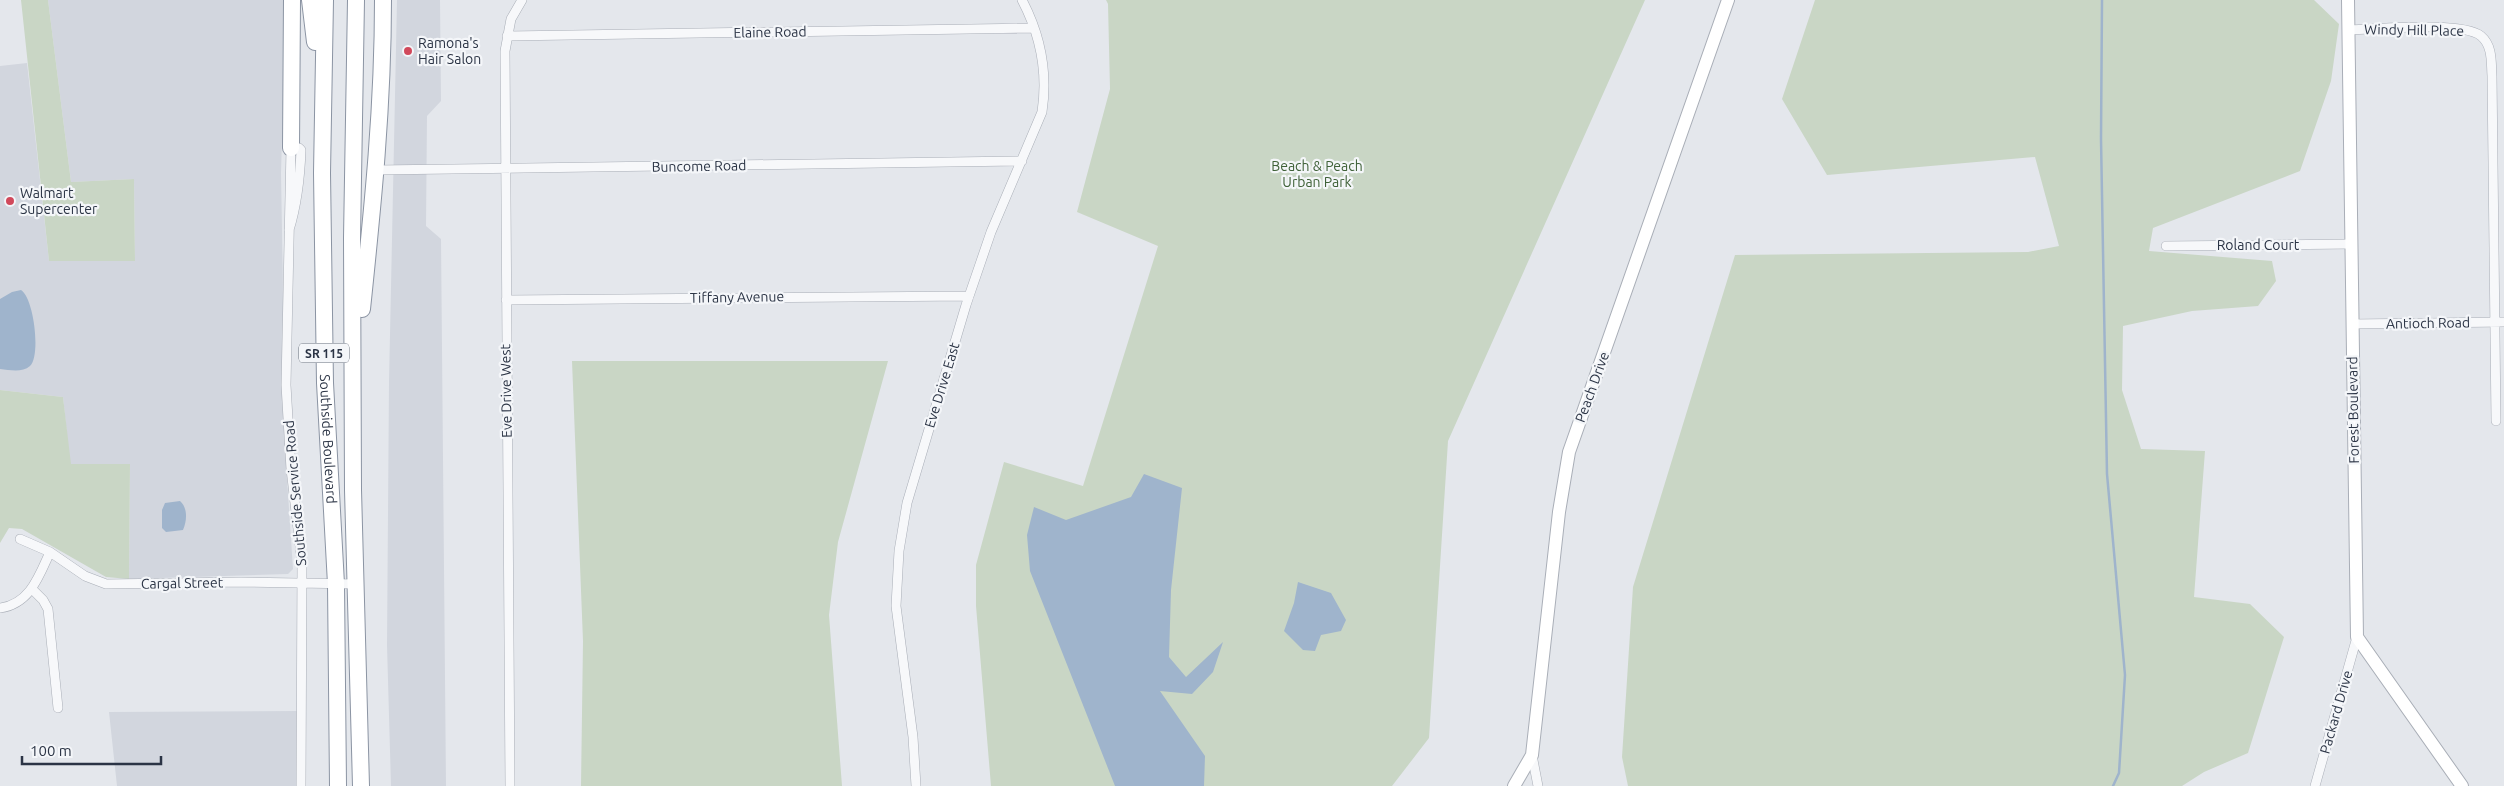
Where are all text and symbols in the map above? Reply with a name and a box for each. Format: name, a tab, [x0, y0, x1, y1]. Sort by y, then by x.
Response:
street label: Windy Hill Place	[2364, 21, 2464, 39]
street label: Elaine Road	[733, 23, 807, 41]
place label: Ramona's Hair Salon	[418, 35, 481, 67]
marker: Ramona's Hair Salon	[402, 45, 414, 57]
street label: Buncome Road	[651, 157, 747, 175]
park label: Beach & Peach Urban Park	[1271, 158, 1363, 190]
place label: Walmart Supercenter	[20, 185, 98, 217]
marker: Walmart Supercenter	[4, 195, 16, 207]
street label: Roland Court	[2217, 237, 2300, 253]
street label: Tiffany Avenue	[690, 288, 784, 306]
street label: Antioch Road	[2386, 314, 2470, 332]
street label: Eve Drive East	[921, 340, 963, 430]
road number: SR 115	[299, 343, 349, 362]
street label: Eve Drive West	[497, 343, 515, 438]
street label: Peach Drive	[1572, 350, 1612, 424]
street label: Forest Boulevard	[2344, 356, 2362, 464]
street label: Southside Boulevard	[317, 374, 340, 504]
street label: Southside Service Road	[281, 419, 309, 567]
street label: Cargal Street	[141, 574, 224, 592]
street label: Packard Drive	[2316, 668, 2356, 756]
scale bar	[22, 734, 161, 766]
text: 100 m	[30, 742, 72, 759]

